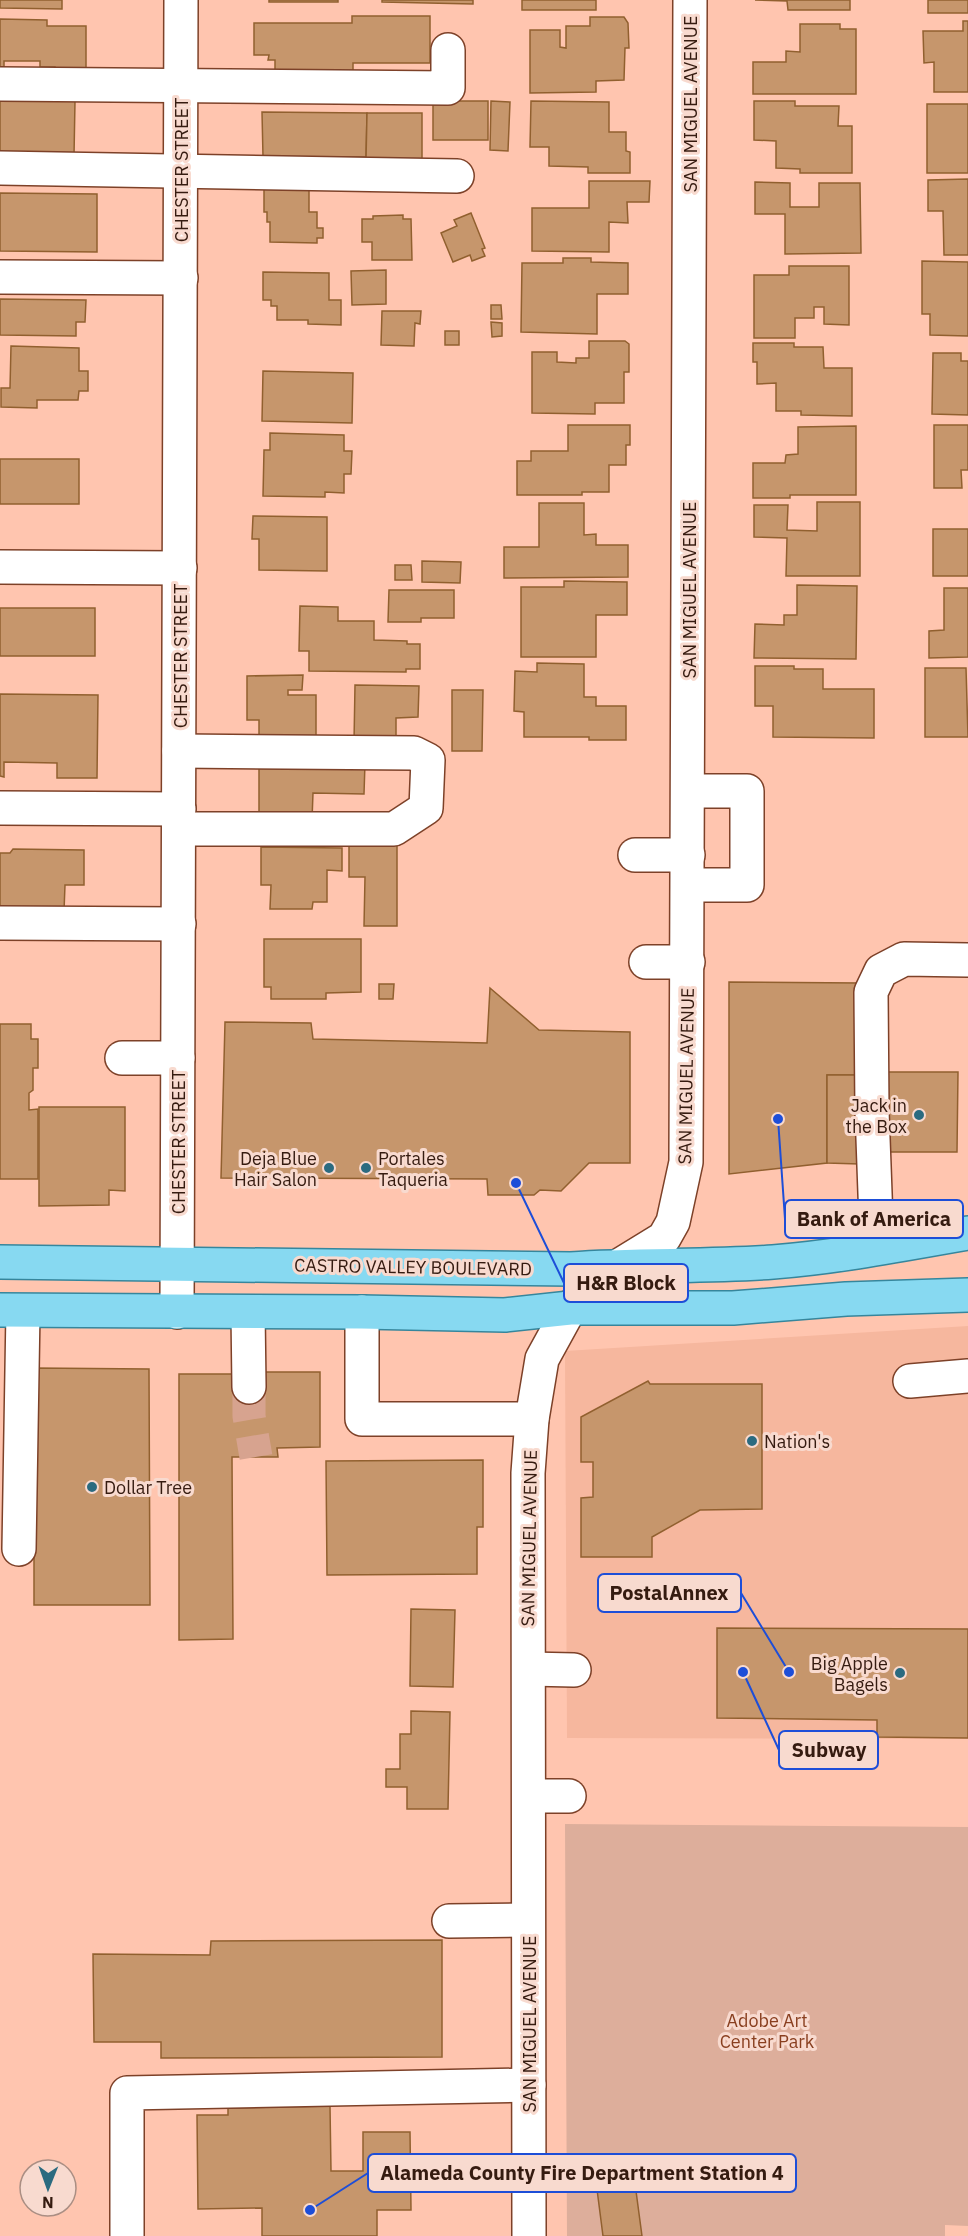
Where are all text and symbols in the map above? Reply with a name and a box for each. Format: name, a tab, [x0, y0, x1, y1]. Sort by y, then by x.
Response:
street label: SAN MIGUEL AVENUE	[679, 16, 702, 192]
street label: CHESTER STREET	[170, 98, 193, 242]
street label: SAN MIGUEL AVENUE	[678, 502, 701, 678]
street label: CHESTER STREET	[169, 584, 192, 728]
street label: SAN MIGUEL AVENUE	[673, 987, 699, 1165]
street label: CHESTER STREET	[167, 1070, 190, 1214]
place label: Jack in the Box	[846, 1094, 907, 1138]
marker: Jack in the Box	[912, 1108, 926, 1122]
place label: Deja Blue Hair Salon	[234, 1147, 317, 1191]
place label: Portales Taqueria	[378, 1147, 448, 1191]
marker: Deja Blue Hair Salon	[322, 1161, 336, 1175]
marker: Portales Taqueria	[359, 1161, 373, 1175]
callout: Bank of America	[785, 1200, 963, 1238]
text: Bank of America	[797, 1205, 951, 1232]
street label: CASTRO VALLEY BOULEVARD	[294, 1253, 532, 1281]
callout: H&R Block	[564, 1264, 688, 1302]
text: H&R Block	[576, 1269, 676, 1296]
place label: Nation's	[764, 1430, 830, 1453]
marker: Nation's	[745, 1434, 759, 1448]
street label: SAN MIGUEL AVENUE	[516, 1449, 542, 1627]
place label: Dollar Tree	[104, 1476, 192, 1499]
marker: Dollar Tree	[85, 1480, 99, 1494]
callout: PostalAnnex	[598, 1574, 741, 1612]
text: PostalAnnex	[609, 1579, 729, 1606]
place label: Big Apple Bagels	[811, 1652, 888, 1696]
marker: Big Apple Bagels	[893, 1666, 907, 1680]
callout: Subway	[779, 1731, 878, 1769]
text: Subway	[792, 1736, 867, 1763]
street label: SAN MIGUEL AVENUE	[518, 1936, 541, 2112]
park label: Adobe Art Center Park	[720, 2009, 815, 2053]
callout: Alameda County Fire Department Station 4	[368, 2154, 796, 2192]
north arrow	[18, 2158, 78, 2218]
text: Alameda County Fire Department Station 4	[380, 2159, 784, 2186]
text: N	[42, 2193, 54, 2213]

